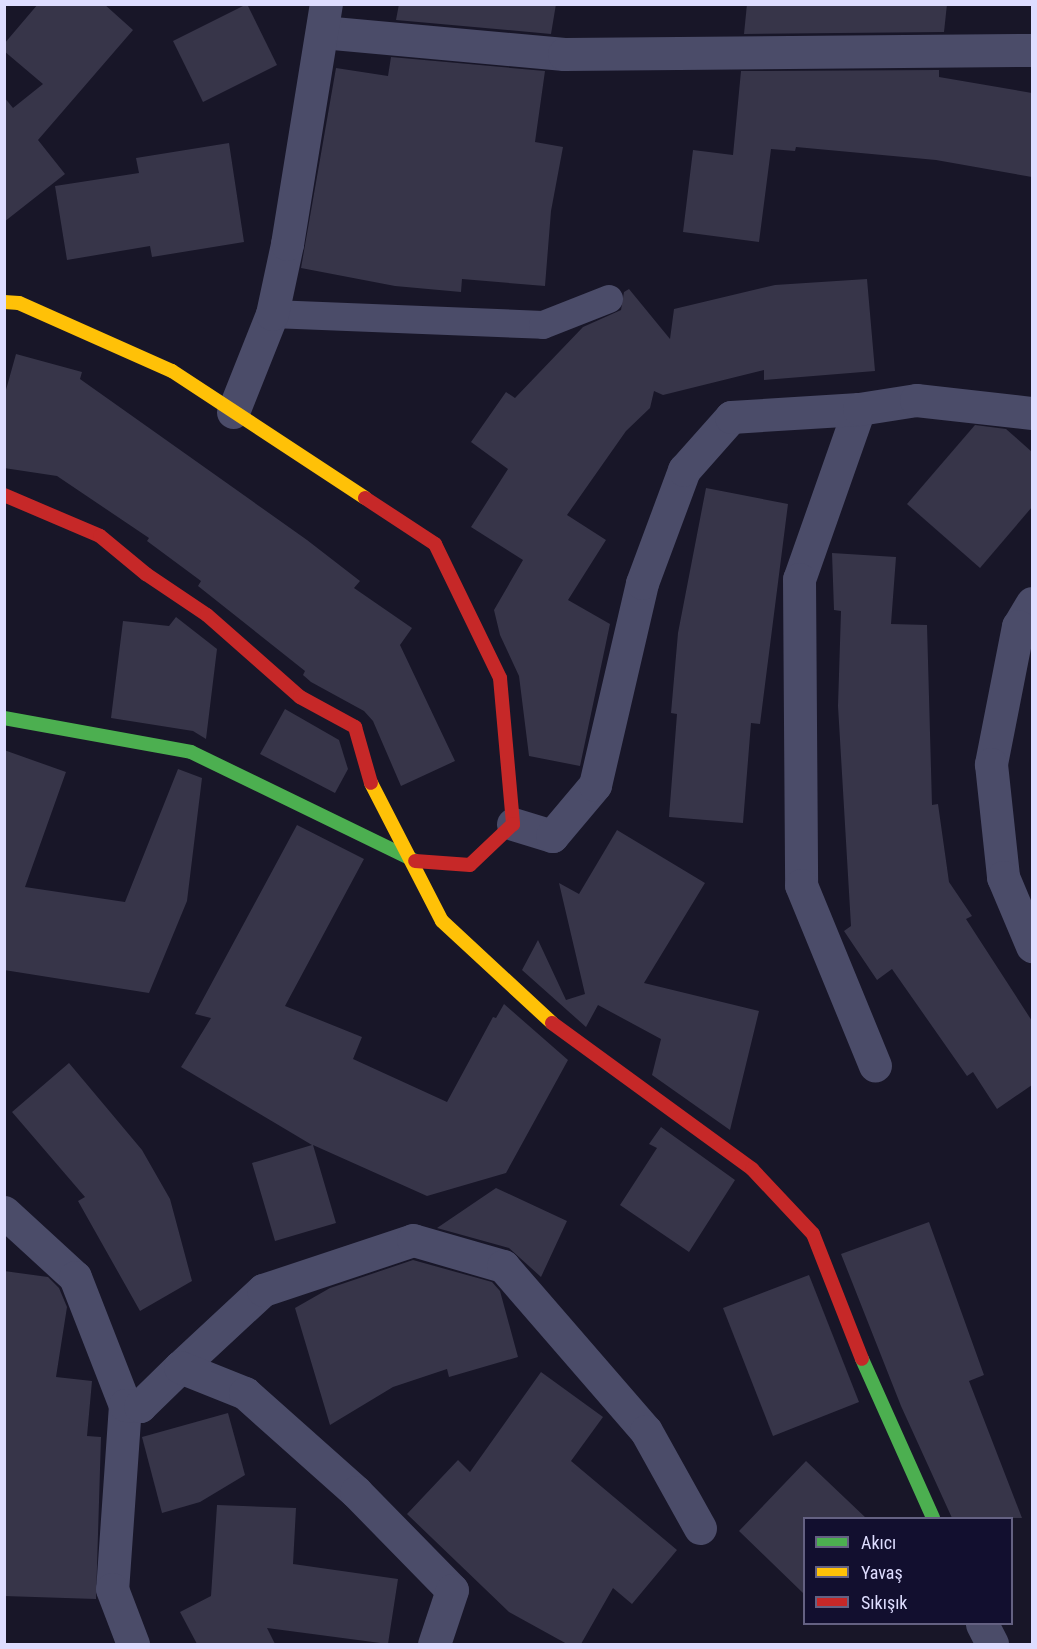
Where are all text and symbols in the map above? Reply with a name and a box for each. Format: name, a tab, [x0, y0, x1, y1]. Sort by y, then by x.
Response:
legend	[803, 1517, 1013, 1625]
text: Akıcı	[861, 1532, 896, 1553]
text: Yavaş	[861, 1562, 903, 1583]
text: Sıkışık	[861, 1592, 907, 1613]

